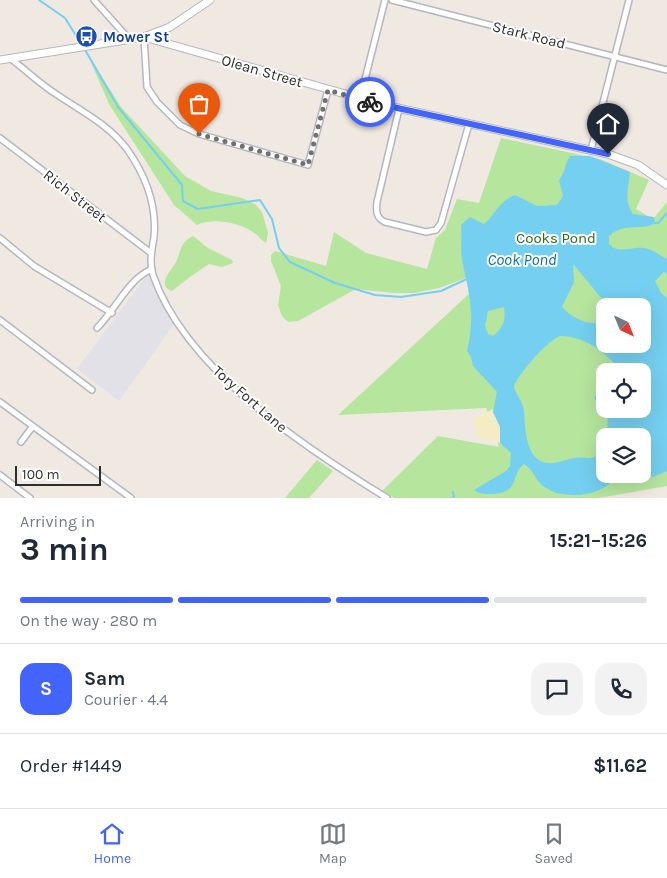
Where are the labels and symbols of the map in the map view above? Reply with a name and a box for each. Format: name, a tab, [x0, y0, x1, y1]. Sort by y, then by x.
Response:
street label: Stark Road	[490, 17, 568, 53]
bus stop icon: Mower St	[75, 25, 99, 49]
place label: Mower St	[103, 28, 169, 46]
street label: Olean Street	[219, 51, 305, 91]
courier	[345, 77, 395, 127]
pin	[178, 83, 220, 134]
pin	[587, 103, 629, 154]
street label: Rich Street	[40, 166, 110, 226]
park label: Cooks Pond	[516, 229, 596, 247]
water label: Cook Pond	[487, 250, 557, 269]
north arrow	[596, 298, 651, 352]
street label: Tory Fort Lane	[209, 362, 291, 436]
scale bar	[15, 463, 101, 486]

